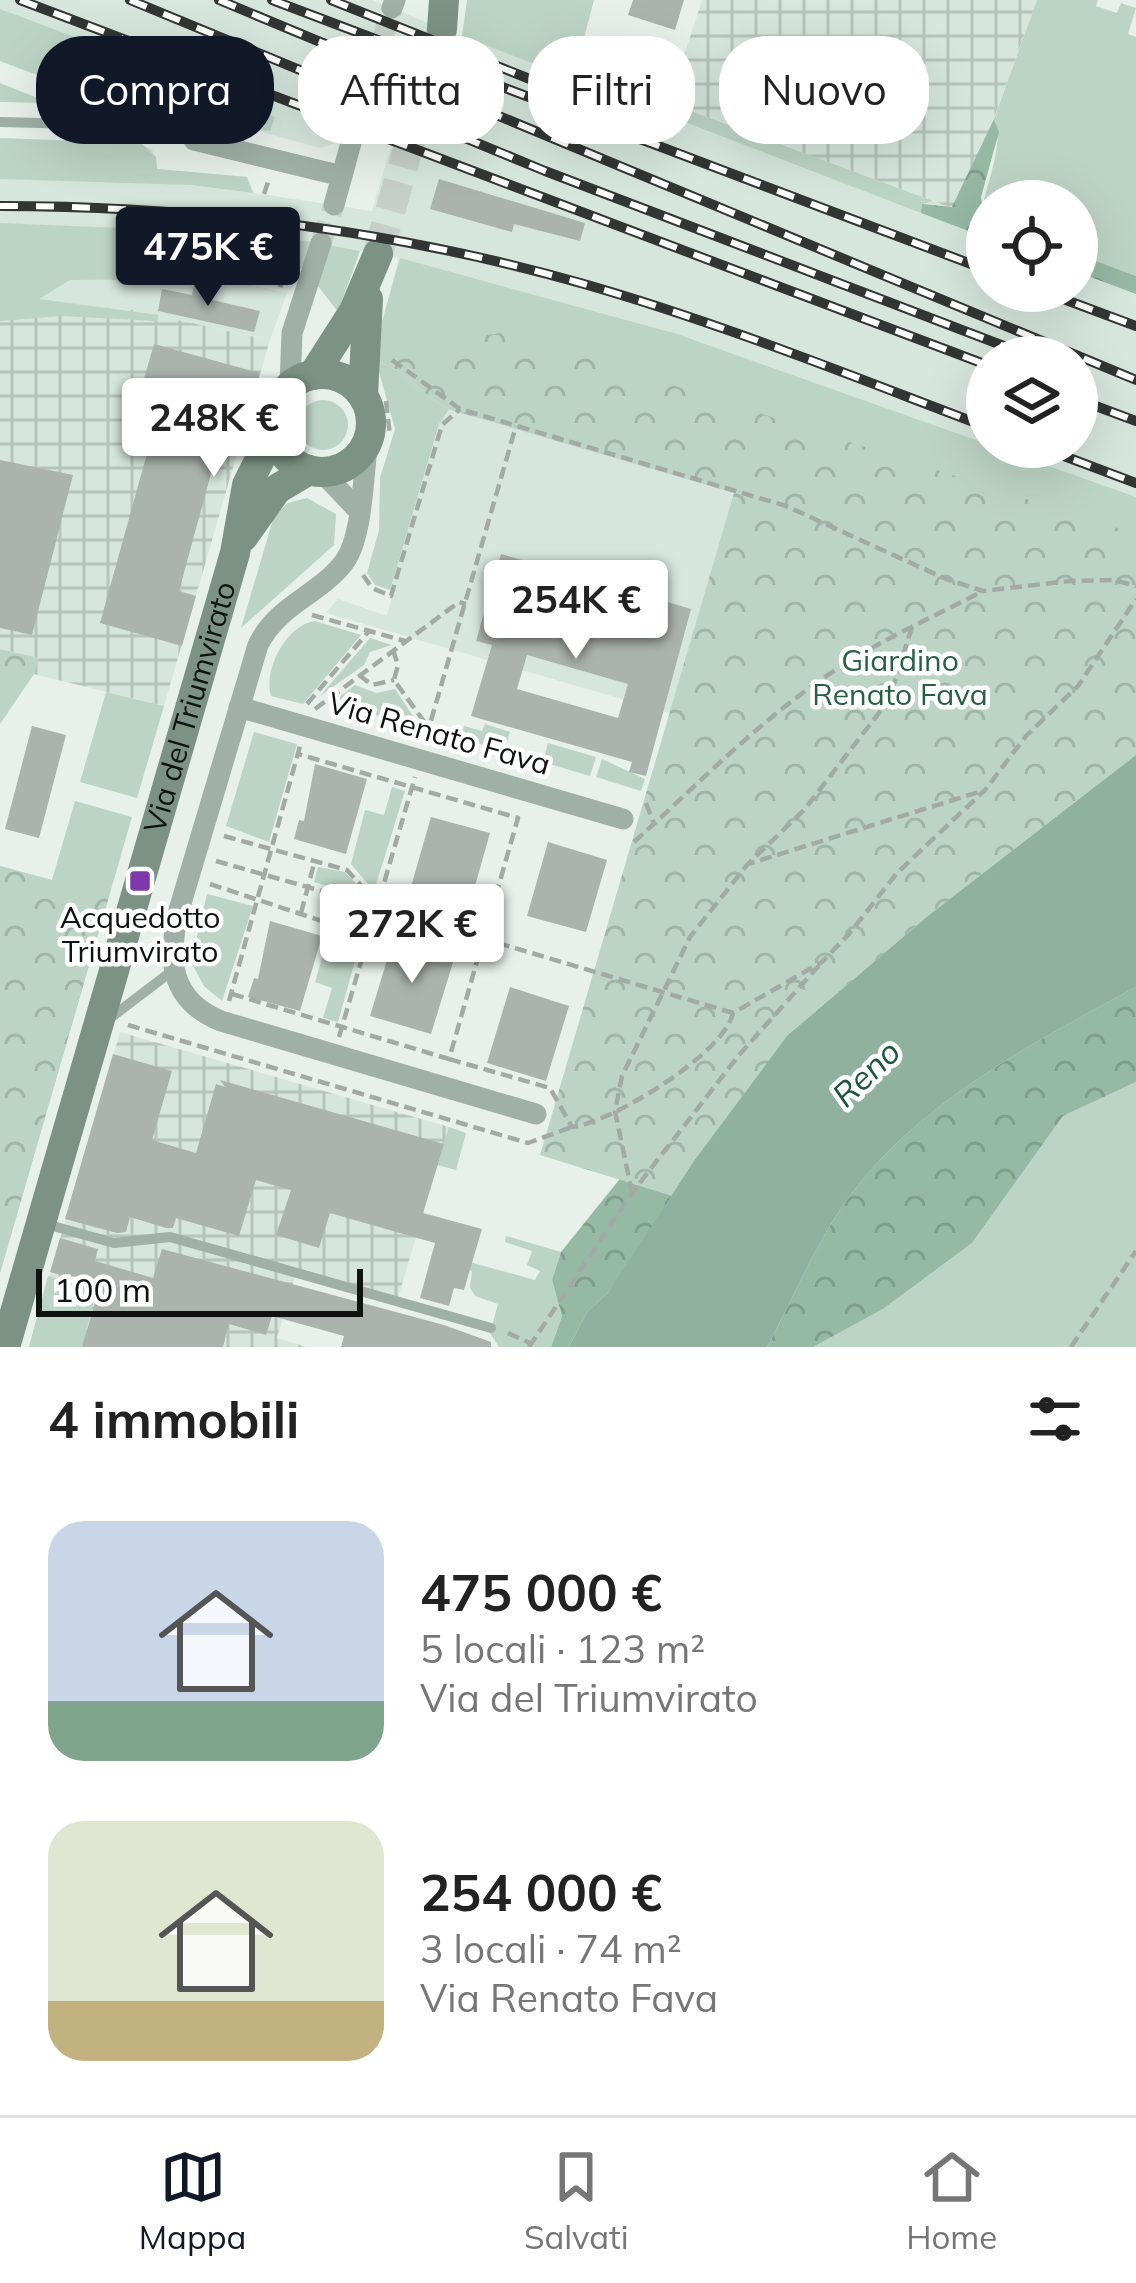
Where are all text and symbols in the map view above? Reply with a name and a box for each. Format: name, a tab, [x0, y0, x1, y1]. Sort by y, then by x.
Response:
chip: Compra	[36, 36, 274, 144]
chip: Affitta	[298, 36, 504, 144]
chip: Filtri	[528, 36, 695, 144]
chip: Nuovo	[719, 36, 929, 144]
map controls	[966, 180, 1098, 468]
button: locate	[966, 180, 1098, 312]
pin: 475K €	[110, 207, 306, 309]
text: 475K €	[143, 221, 273, 270]
button: layers	[966, 336, 1098, 468]
pin: 248K €	[116, 378, 312, 480]
text: 248K €	[149, 392, 279, 441]
pin: 254K €	[478, 560, 674, 662]
text: 254K €	[511, 574, 641, 623]
street label: Via del Triumvirato	[135, 577, 244, 837]
park label: Giardino Renato Fava	[812, 641, 988, 713]
street label: Via Renato Fava	[324, 683, 555, 783]
marker: Acquedotto Triumvirato	[127, 868, 153, 894]
pin: 272K €	[314, 884, 510, 986]
place label: Acquedotto Triumvirato	[60, 898, 220, 970]
text: 272K €	[347, 898, 477, 947]
water label: Reno	[823, 1031, 908, 1115]
scale bar	[36, 1263, 363, 1316]
text: 100 m	[54, 1269, 151, 1310]
icon: filters	[1022, 1386, 1088, 1452]
text: 4 immobili	[48, 1387, 299, 1451]
text: 475 000 €	[420, 1560, 662, 1624]
icon: home	[144, 1569, 288, 1713]
text: 5 locali · 123 m²	[420, 1624, 705, 1673]
text: Via del Triumvirato	[420, 1673, 758, 1722]
text: 254 000 €	[420, 1860, 662, 1924]
icon: home	[144, 1869, 288, 2013]
text: 3 locali · 74 m²	[420, 1924, 682, 1973]
text: Via Renato Fava	[420, 1973, 718, 2022]
tab: Mappa	[139, 2144, 246, 2257]
tab: Salvati	[524, 2144, 629, 2257]
tab: Home	[906, 2144, 997, 2257]

